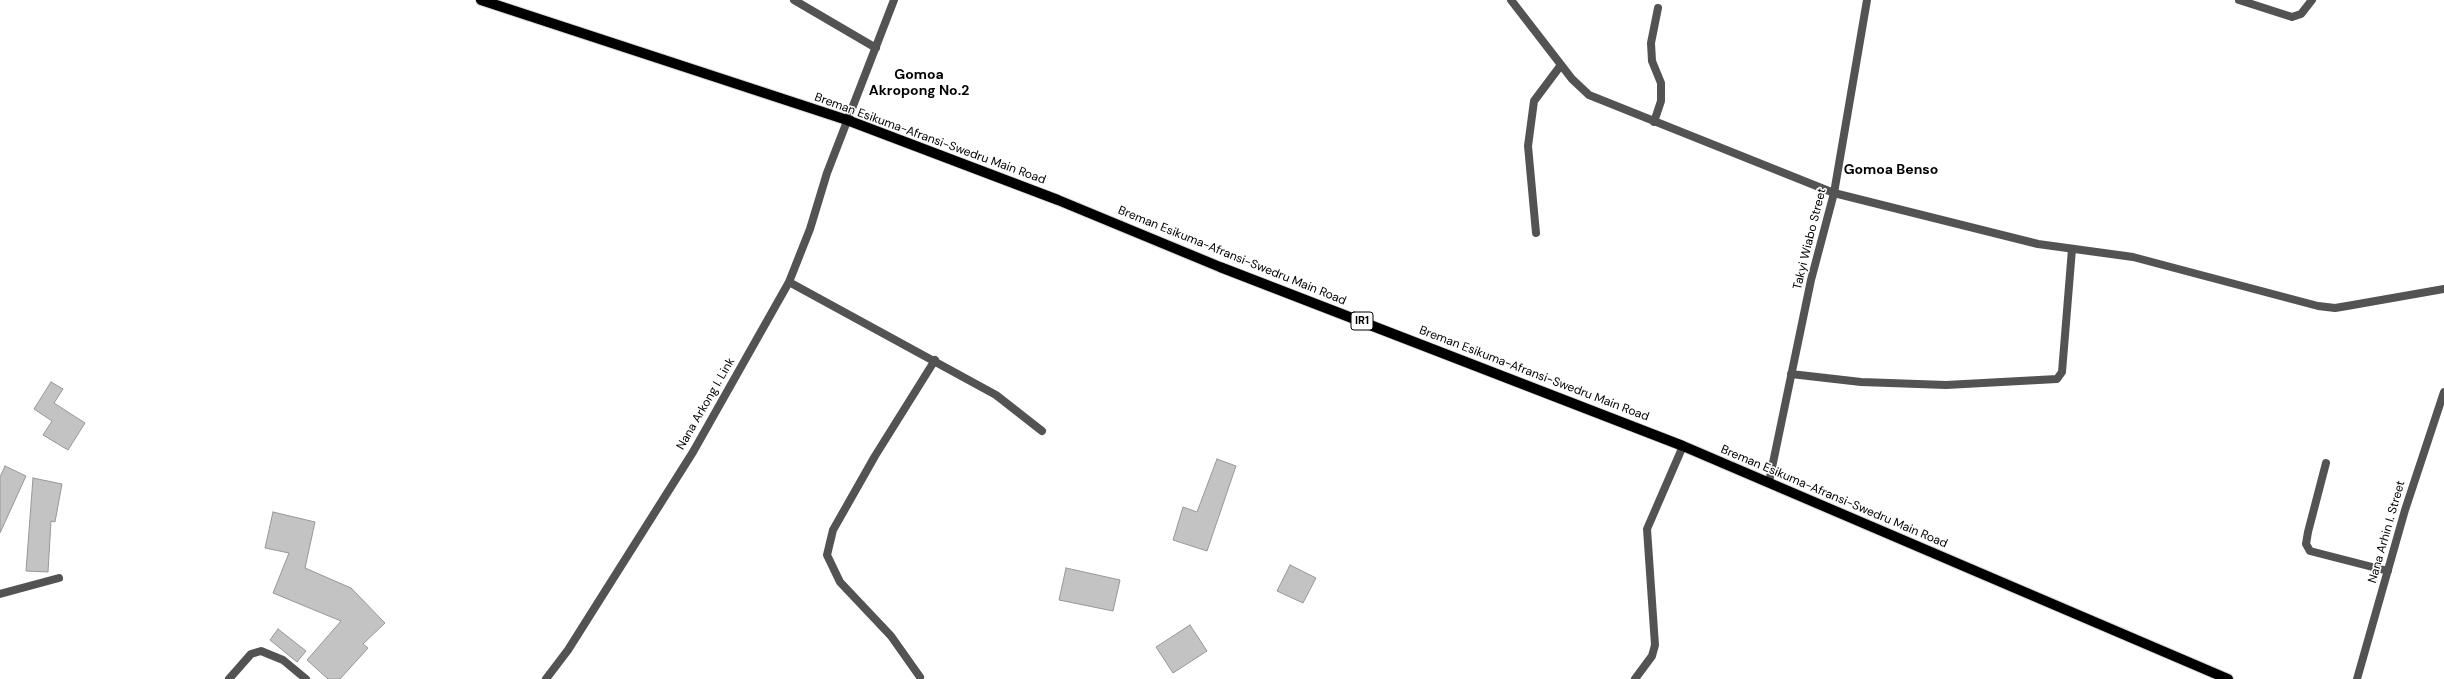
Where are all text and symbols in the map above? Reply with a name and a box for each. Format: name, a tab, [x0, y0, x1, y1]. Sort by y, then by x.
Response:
district label: Gomoa Akropong No.2	[869, 67, 969, 100]
street label: Breman Esikuma-Afransi-Swedru Main Road	[812, 90, 1048, 188]
district label: Gomoa Benso	[1844, 162, 1938, 178]
street label: Takyi Wiabo Street	[1790, 187, 1830, 291]
street label: Breman Esikuma-Afransi-Swedru Main Road	[1116, 203, 1348, 309]
road number: IR1	[1351, 312, 1373, 330]
street label: Breman Esikuma-Afransi-Swedru Main Road	[1417, 323, 1651, 425]
street label: Nana Arkong I. Link	[674, 355, 738, 453]
street label: Breman Esikuma-Afransi-Swedru Main Road	[1718, 443, 1950, 551]
street label: Nana Arhin I. Street	[2365, 479, 2409, 585]

